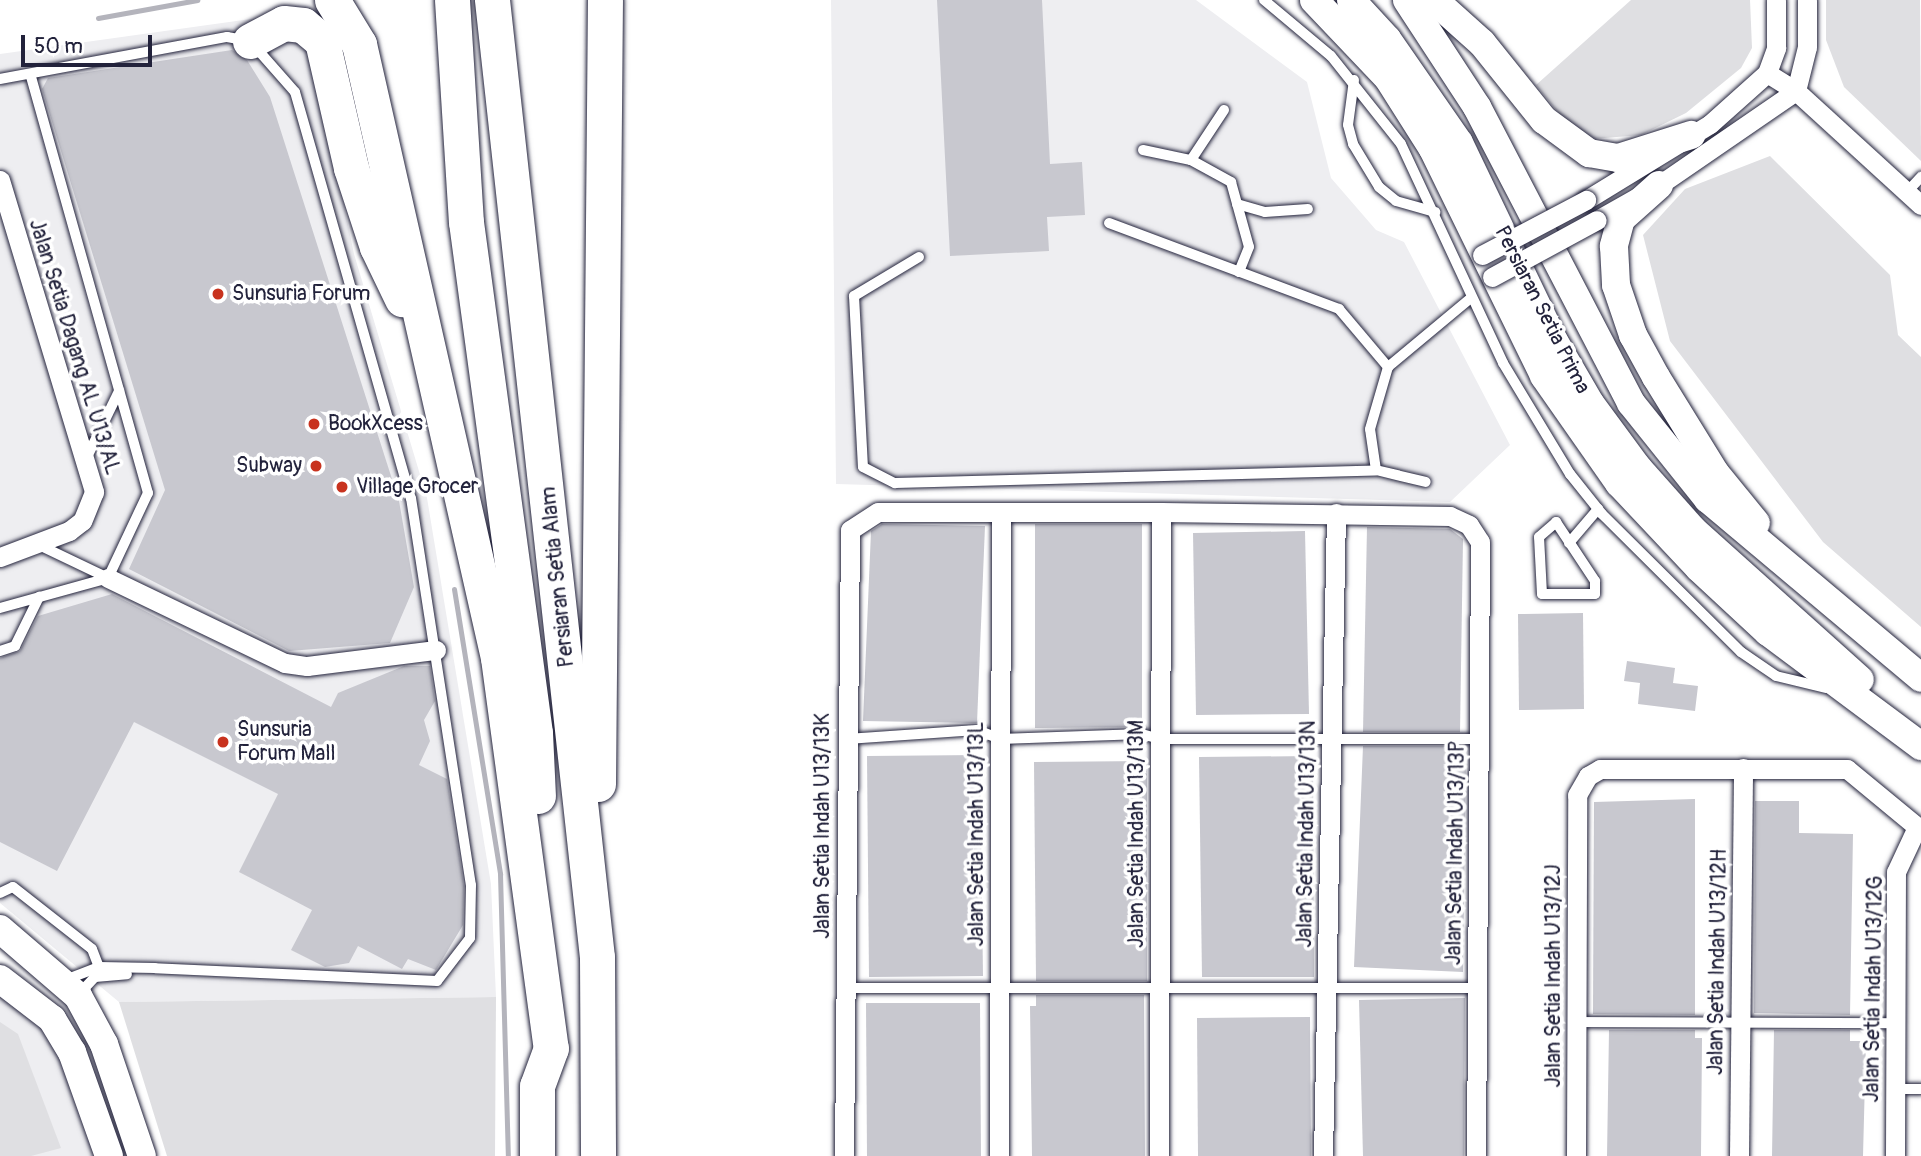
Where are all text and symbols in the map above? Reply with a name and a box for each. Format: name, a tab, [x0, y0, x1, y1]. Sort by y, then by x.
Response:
scale bar	[24, 21, 156, 65]
text: 50 m	[34, 33, 83, 60]
street label: Jalan Setia Dagang AL U13/AL	[23, 216, 125, 478]
street label: Persiaran Setia Prima	[1489, 222, 1595, 398]
place label: Sunsuria Forum	[232, 281, 370, 307]
marker: Sunsuria Forum	[210, 286, 226, 302]
place label: BookXcess	[328, 411, 423, 437]
marker: BookXcess	[306, 416, 322, 432]
place label: Subway	[236, 453, 302, 479]
marker: Subway	[308, 458, 324, 474]
place label: Village Grocer	[356, 474, 478, 500]
marker: Village Grocer	[334, 479, 350, 495]
street label: Persiaran Setia Alam	[536, 485, 580, 669]
street label: Jalan Setia Indah U13/13K	[810, 713, 836, 939]
place label: Sunsuria Forum Mall	[237, 717, 335, 767]
street label: Jalan Setia Indah U13/13M	[1124, 720, 1150, 948]
street label: Jalan Setia Indah U13/13N	[1292, 720, 1322, 948]
street label: Jalan Setia Indah U13/13L	[964, 722, 990, 946]
marker: Sunsuria Forum Mall	[215, 734, 231, 750]
street label: Jalan Setia Indah U13/13P	[1441, 740, 1471, 966]
street label: Jalan Setia Indah U13/12H	[1703, 849, 1733, 1075]
street label: Jalan Setia Indah U13/12J	[1541, 864, 1567, 1088]
street label: Jalan Setia Indah U13/12G	[1859, 875, 1889, 1103]

